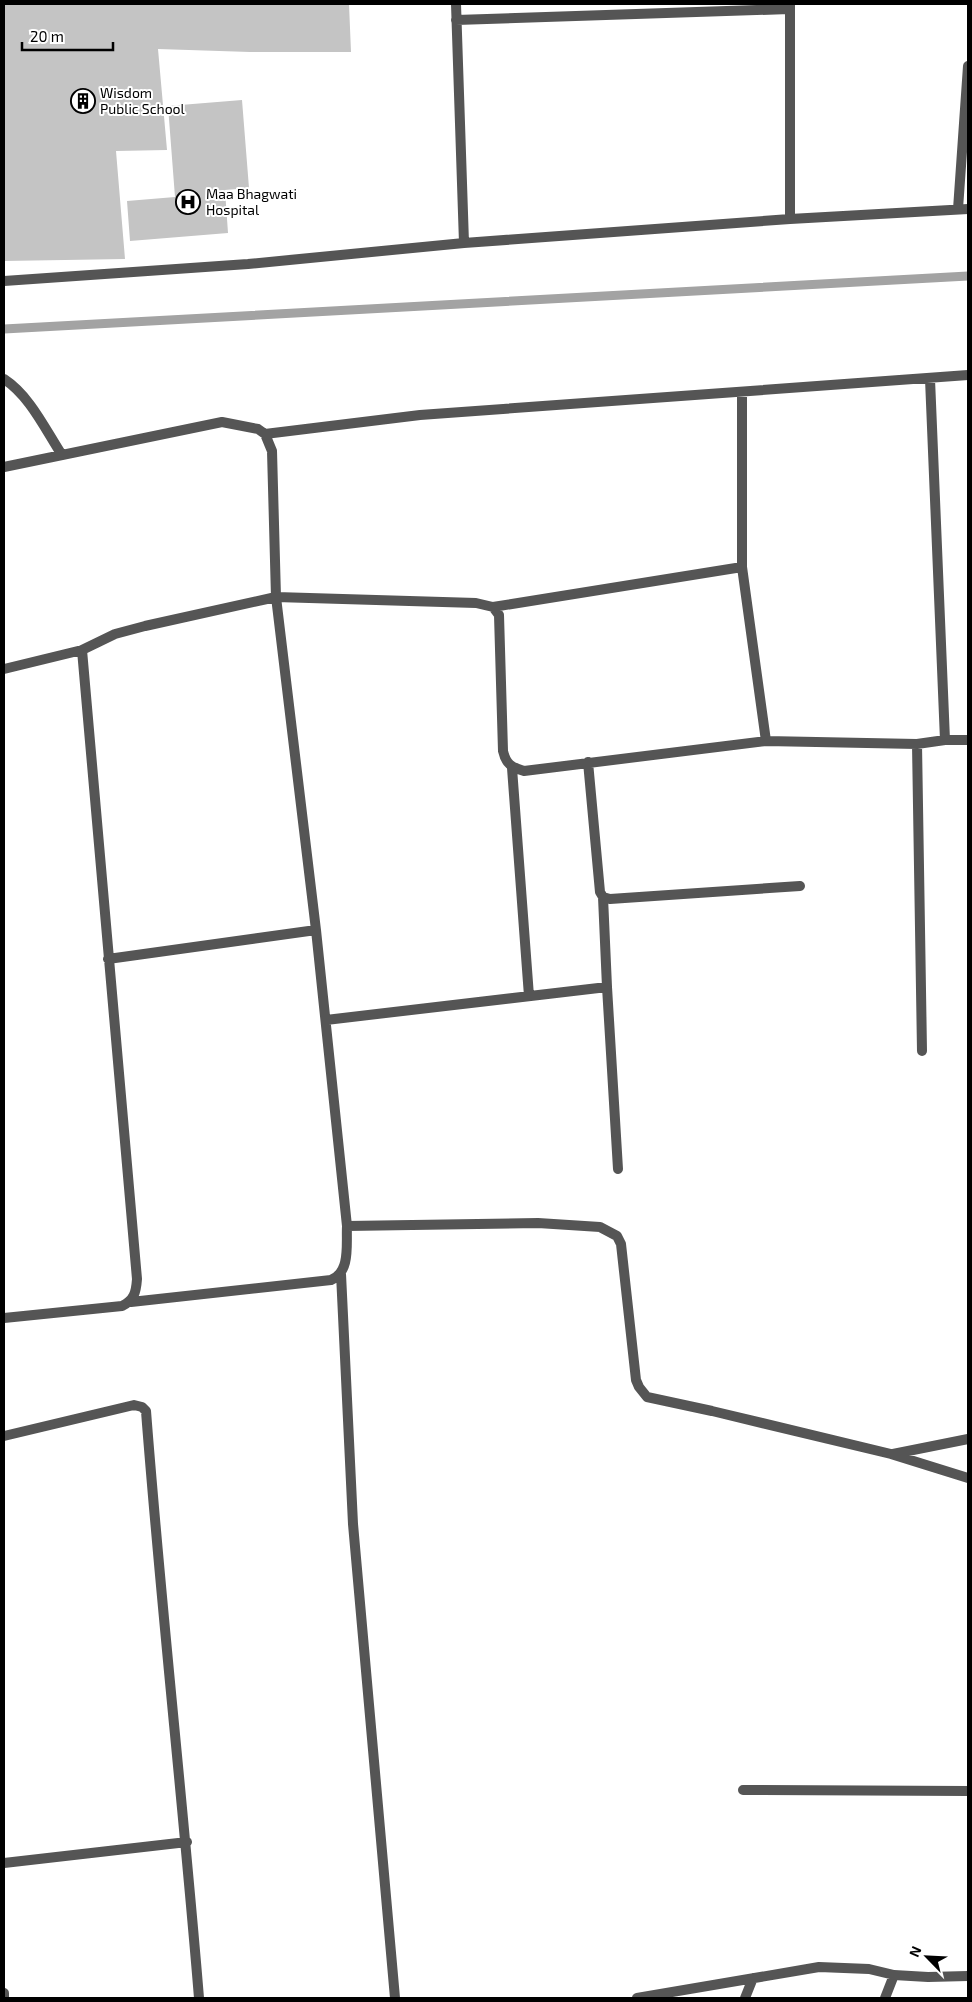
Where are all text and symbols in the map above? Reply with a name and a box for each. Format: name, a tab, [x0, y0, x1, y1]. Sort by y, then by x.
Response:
scale bar	[22, 20, 114, 52]
text: 20 m	[30, 27, 64, 45]
place label: Wisdom Public School	[100, 84, 186, 117]
building icon: Wisdom Public School	[70, 88, 96, 114]
place label: Maa Bhagwati Hospital	[206, 185, 297, 218]
hospital icon: Maa Bhagwati Hospital	[175, 189, 201, 215]
north arrow	[902, 1932, 952, 1982]
text: N	[905, 1943, 924, 1960]

